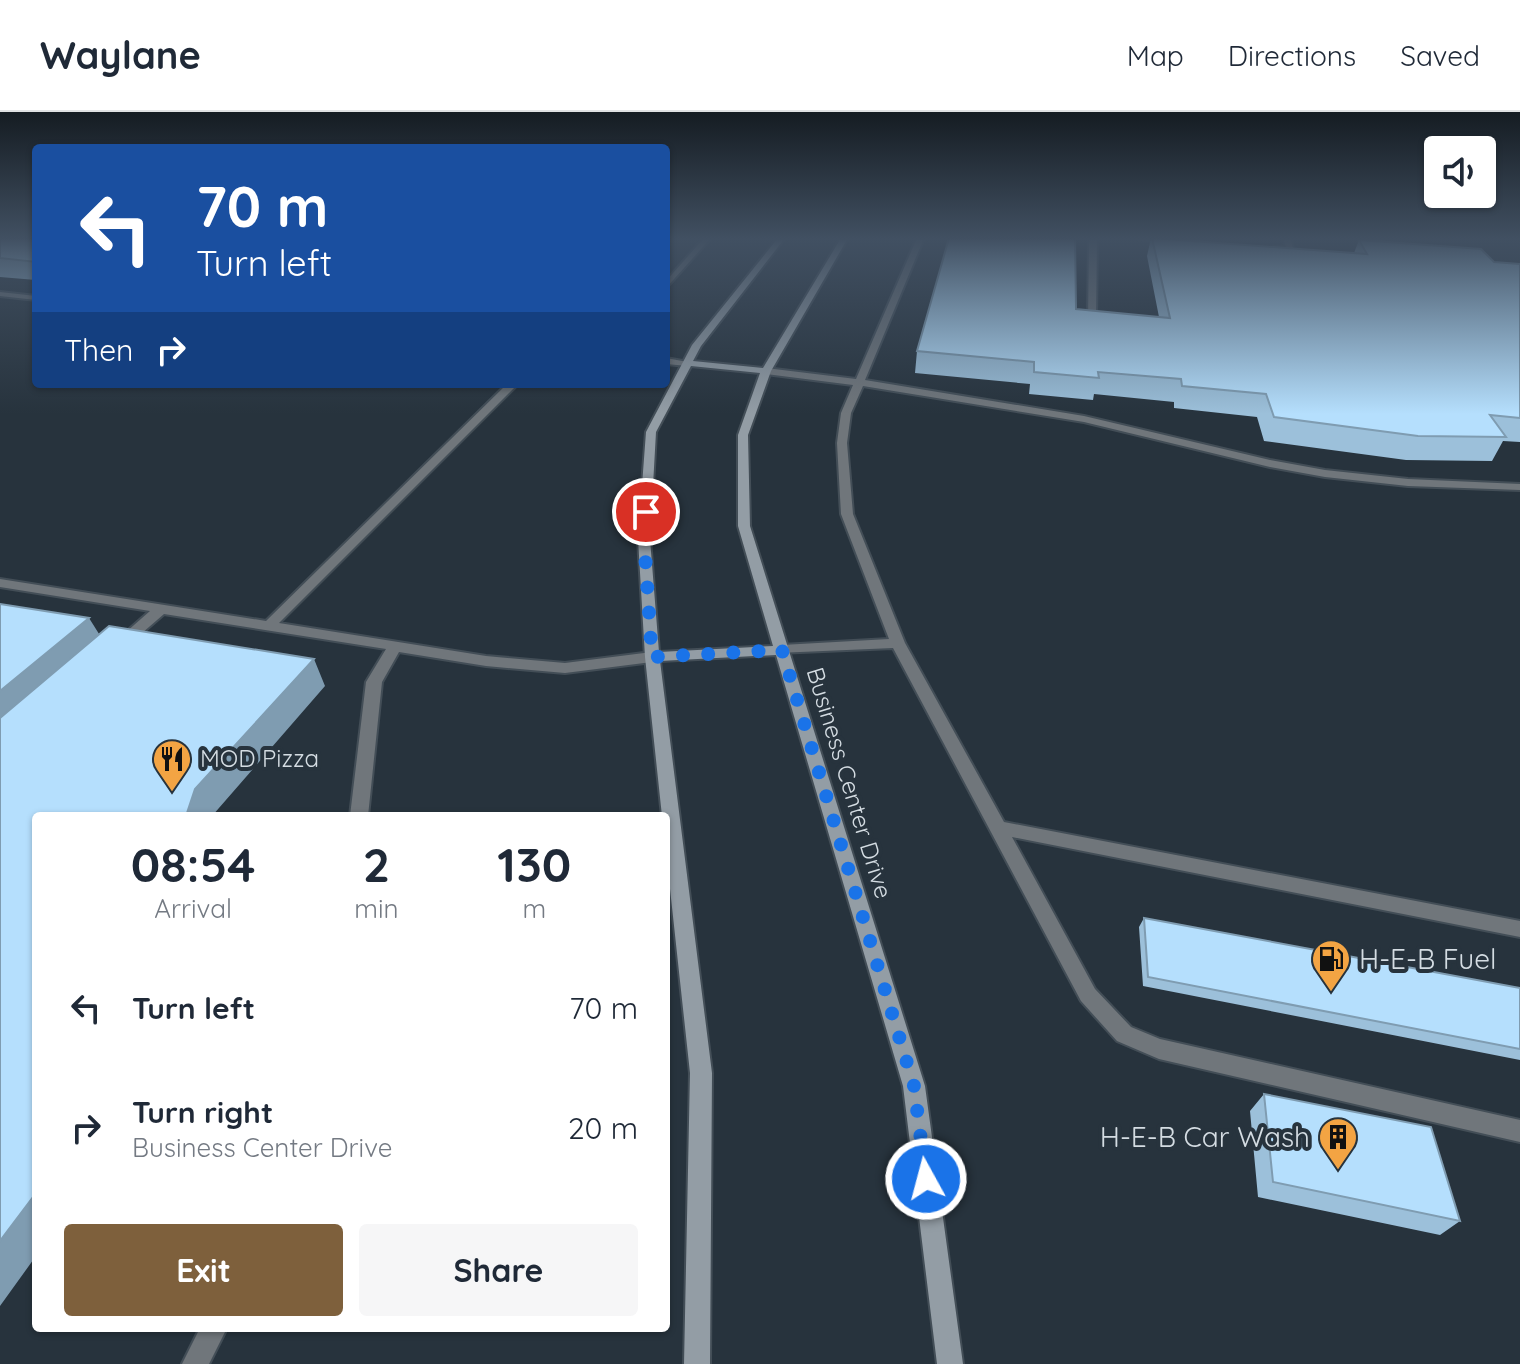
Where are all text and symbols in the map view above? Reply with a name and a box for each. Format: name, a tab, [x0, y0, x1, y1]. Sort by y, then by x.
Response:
text: Waylane	[40, 31, 201, 79]
text: Map	[1127, 38, 1184, 73]
text: Directions	[1228, 38, 1356, 73]
text: Saved	[1400, 38, 1480, 73]
map controls	[1424, 136, 1496, 208]
button: sound	[1424, 136, 1496, 208]
text: 70 m	[196, 171, 328, 241]
icon: left	[64, 176, 168, 280]
text: Turn left	[196, 240, 332, 285]
icon: right	[149, 328, 193, 372]
text: Then	[64, 331, 133, 369]
pin	[612, 478, 680, 546]
icon: arrive	[624, 490, 668, 534]
street label: Business Center Drive	[800, 663, 899, 902]
restaurant icon: MOD Pizza	[151, 738, 193, 793]
place label: MOD Pizza	[200, 743, 319, 773]
text: 08:54	[131, 834, 256, 894]
text: 2	[363, 834, 390, 894]
text: 130	[497, 834, 571, 894]
text: Arrival	[154, 892, 232, 925]
text: min	[354, 892, 399, 925]
text: m	[522, 892, 546, 925]
fuel station icon: H-E-B Fuel	[1310, 938, 1352, 993]
place label: H-E-B Fuel	[1359, 941, 1496, 976]
icon: left	[64, 986, 108, 1030]
text: Turn left	[132, 989, 255, 1027]
text: 70 m	[569, 989, 638, 1027]
text: Turn right	[132, 1093, 273, 1131]
icon: right	[64, 1106, 108, 1150]
text: 20 m	[568, 1109, 638, 1147]
building icon: H-E-B Car Wash	[1317, 1116, 1359, 1171]
place label: H-E-B Car Wash	[1100, 1119, 1310, 1154]
text: Business Center Drive	[132, 1131, 392, 1164]
position arrow	[884, 1137, 968, 1221]
button: Exit	[64, 1224, 343, 1316]
button: Share	[359, 1224, 638, 1316]

